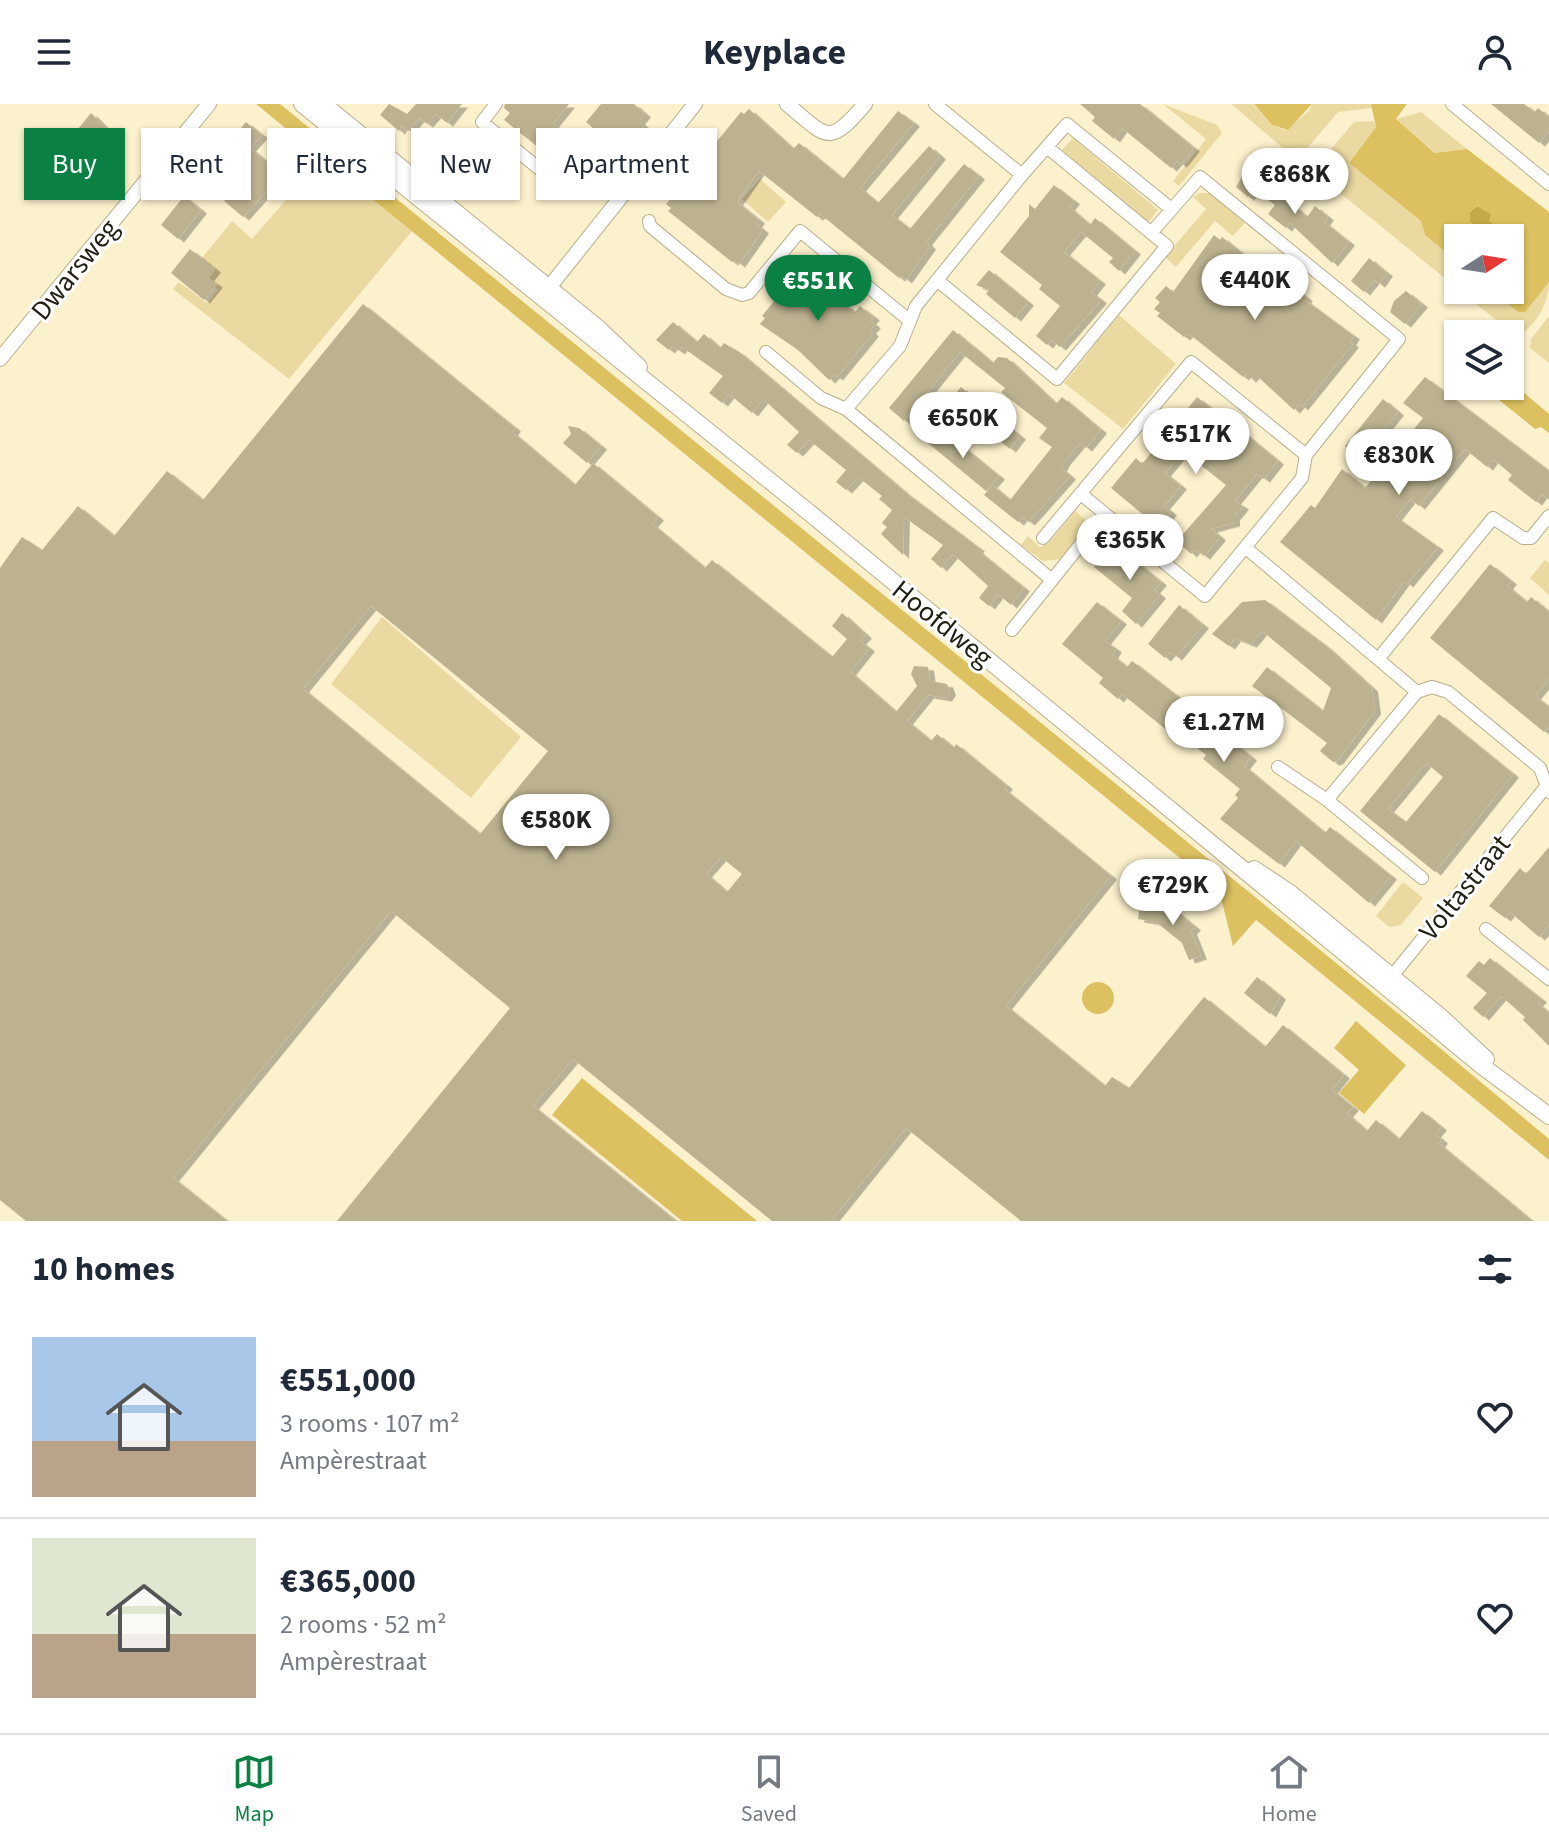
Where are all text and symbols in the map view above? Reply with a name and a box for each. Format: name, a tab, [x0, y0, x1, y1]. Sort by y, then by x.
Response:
text: Keyplace	[703, 27, 846, 78]
icon: menu	[32, 30, 76, 74]
icon: person	[1473, 30, 1517, 74]
chip: Buy	[24, 128, 125, 200]
chip: Rent	[141, 128, 251, 200]
chip: Filters	[267, 128, 395, 200]
chip: New	[411, 128, 520, 200]
chip: Apartment	[536, 128, 717, 200]
pin: €868K	[1239, 148, 1351, 216]
text: €868K	[1260, 155, 1330, 192]
street label: Dwarsweg	[21, 210, 128, 329]
north arrow	[1444, 224, 1524, 304]
map controls	[1444, 224, 1524, 400]
pin: €440K	[1199, 254, 1311, 322]
pin: €551K	[762, 255, 874, 323]
text: €440K	[1220, 261, 1290, 298]
text: €551K	[783, 262, 853, 299]
button: layers	[1444, 320, 1524, 400]
pin: €650K	[907, 392, 1019, 460]
text: €650K	[928, 399, 998, 436]
pin: €517K	[1140, 408, 1252, 476]
text: €517K	[1161, 415, 1231, 452]
pin: €830K	[1343, 429, 1455, 497]
text: €830K	[1364, 436, 1434, 473]
pin: €365K	[1074, 514, 1186, 582]
text: €365K	[1095, 521, 1165, 558]
street label: Hoofdweg	[883, 571, 1001, 677]
pin: €1.27M	[1159, 696, 1289, 764]
text: €1.27M	[1183, 703, 1265, 740]
pin: €580K	[500, 794, 612, 862]
text: €580K	[521, 801, 591, 838]
street label: Voltastraat	[1409, 826, 1520, 949]
pin: €729K	[1117, 859, 1229, 927]
text: €729K	[1138, 866, 1208, 903]
text: 10 homes	[32, 1245, 175, 1294]
icon: filters	[1473, 1247, 1517, 1291]
text: €551,000	[280, 1356, 416, 1405]
icon: home	[96, 1369, 192, 1465]
icon: heart	[1473, 1395, 1517, 1439]
text: 3 rooms · 107 m²	[280, 1405, 459, 1442]
text: Ampèrestraat	[280, 1442, 427, 1479]
text: €365,000	[280, 1557, 416, 1606]
icon: home	[96, 1570, 192, 1666]
icon: heart	[1473, 1596, 1517, 1640]
text: 2 rooms · 52 m²	[280, 1606, 447, 1643]
text: Ampèrestraat	[280, 1643, 427, 1680]
tab: Map	[232, 1750, 276, 1830]
tab: Saved	[741, 1750, 797, 1830]
tab: Home	[1261, 1750, 1317, 1830]

